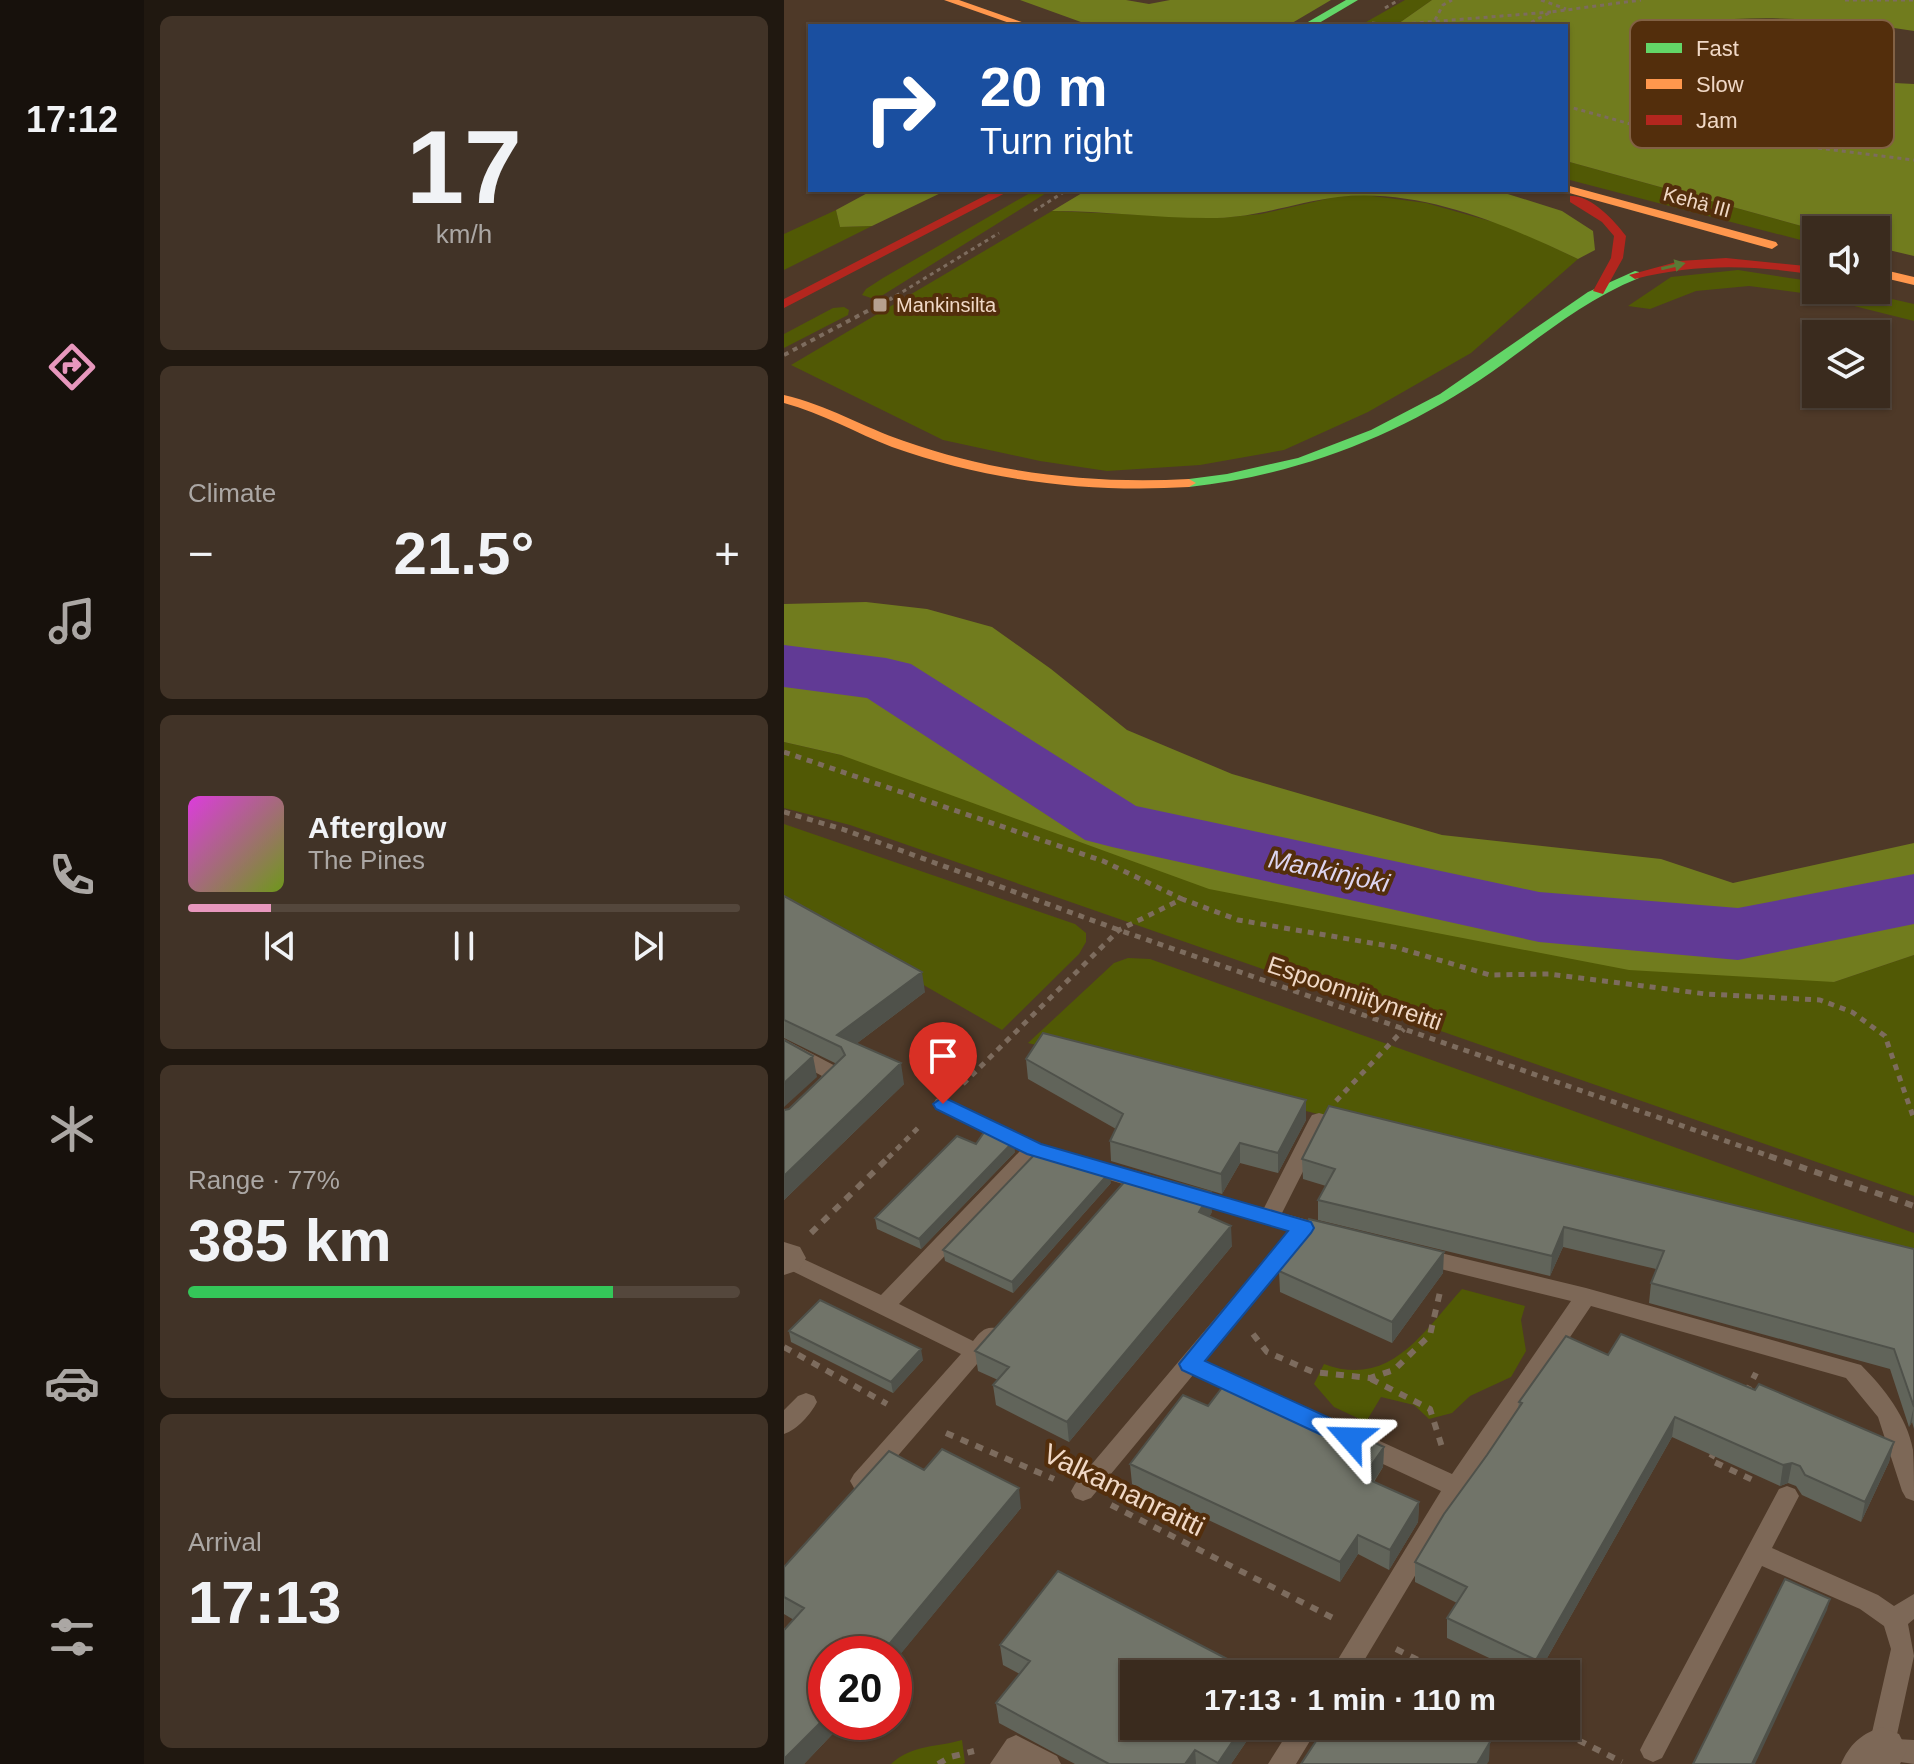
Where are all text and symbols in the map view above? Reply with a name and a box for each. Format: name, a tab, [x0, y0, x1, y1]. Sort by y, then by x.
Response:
legend	[1630, 20, 1894, 148]
text: Fast	[1696, 36, 1739, 61]
text: 20 m	[980, 55, 1108, 118]
icon: right	[848, 56, 952, 160]
text: Slow	[1696, 72, 1744, 97]
text: 17:12	[26, 99, 118, 140]
text: Jam	[1696, 108, 1738, 133]
text: 17	[406, 109, 522, 225]
text: Turn right	[980, 121, 1133, 162]
street label: Kehä III	[1661, 182, 1733, 222]
map controls	[1802, 216, 1890, 408]
button: sound	[1802, 216, 1890, 304]
text: km/h	[436, 219, 492, 249]
one-way arrow	[1661, 260, 1686, 272]
place label: Mankinsilta	[896, 294, 997, 316]
marker: Mankinsilta	[871, 296, 889, 314]
button: layers	[1802, 320, 1890, 408]
icon: directions	[44, 339, 100, 395]
text: Climate	[188, 478, 276, 508]
text: 21.5°	[394, 520, 534, 587]
text: −	[188, 529, 214, 578]
text: +	[714, 529, 740, 578]
icon: music	[44, 593, 100, 649]
text: Afterglow	[308, 811, 446, 844]
water label: Mankinjoki	[1266, 844, 1393, 899]
text: The Pines	[308, 845, 425, 875]
icon: phone	[44, 847, 100, 903]
icon: previous	[258, 924, 302, 968]
icon: pause	[442, 924, 486, 968]
icon: next	[626, 924, 670, 968]
street label: Espoonniitynreitti	[1264, 950, 1446, 1036]
pin	[909, 1022, 977, 1104]
icon: arrive	[921, 1034, 965, 1078]
icon: climate	[44, 1101, 100, 1157]
text: Range · 77%	[188, 1165, 340, 1195]
text: 385 km	[188, 1207, 392, 1274]
icon: car	[44, 1355, 100, 1411]
position arrow	[1308, 1396, 1392, 1480]
street label: Valkamanraitti	[1038, 1438, 1210, 1542]
text: Arrival	[188, 1527, 262, 1557]
text: 17:13	[188, 1569, 341, 1636]
icon: filters	[44, 1609, 100, 1665]
speed limit sign: 20	[808, 1636, 912, 1740]
text: 17:13 · 1 min · 110 m	[1204, 1683, 1496, 1716]

